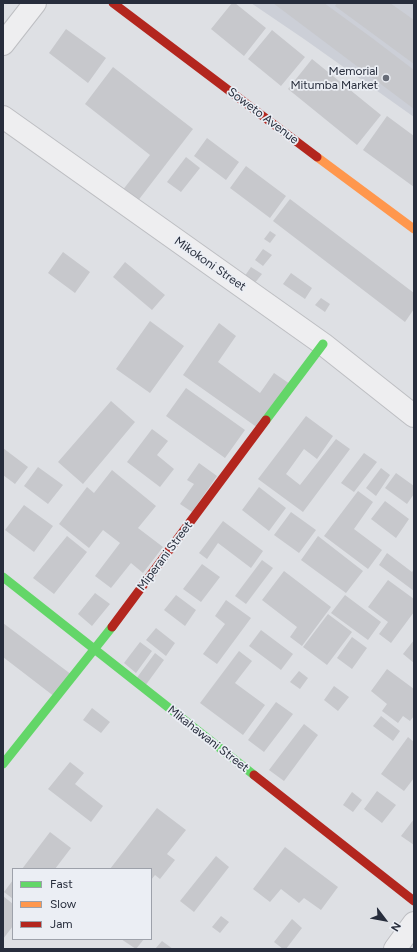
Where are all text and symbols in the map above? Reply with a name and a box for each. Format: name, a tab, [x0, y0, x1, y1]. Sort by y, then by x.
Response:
place label: Memorial Mitumba Market	[290, 64, 378, 92]
marker: Memorial Mitumba Market	[381, 73, 391, 83]
street label: Soweto Avenue	[225, 85, 301, 147]
street label: Mikokoni Street	[171, 234, 249, 294]
street label: Miperani Street	[134, 519, 196, 593]
street label: Mikahawani Street	[165, 703, 251, 775]
legend	[12, 868, 152, 940]
text: Fast	[50, 877, 73, 891]
text: Slow	[50, 897, 76, 911]
north arrow	[365, 900, 405, 940]
text: Jam	[50, 917, 73, 931]
text: N	[388, 920, 403, 934]

